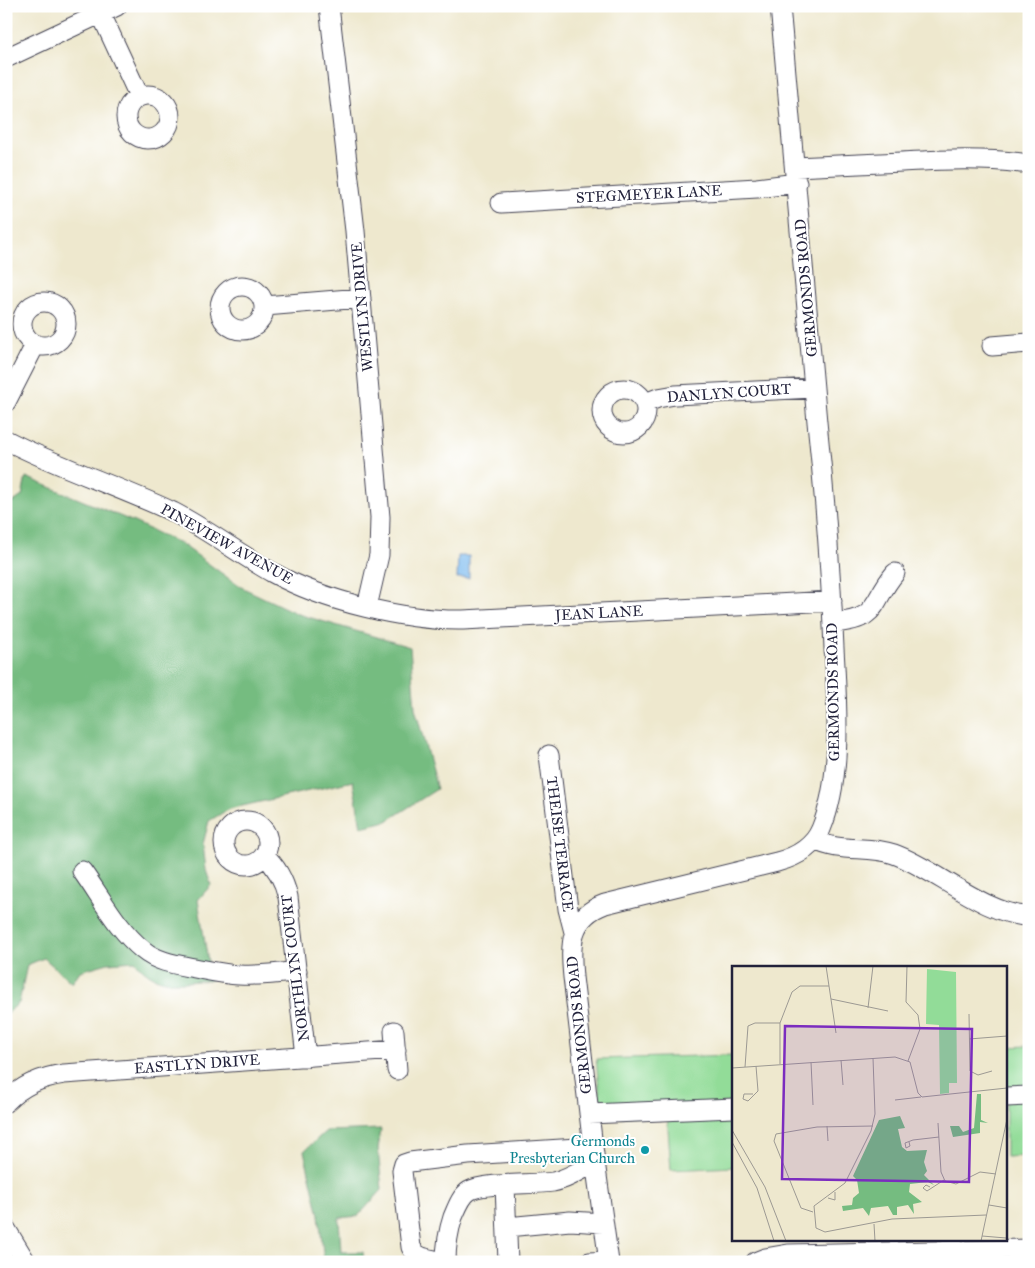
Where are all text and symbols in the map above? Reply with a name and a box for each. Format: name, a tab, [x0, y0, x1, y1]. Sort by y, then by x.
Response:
street label: STEGMEYER LANE	[576, 181, 723, 207]
street label: GERMONDS ROAD	[791, 218, 821, 358]
street label: WESTLYN DRIVE	[347, 241, 377, 373]
street label: DANLYN COURT	[666, 380, 792, 406]
street label: PINEVIEW AVENUE	[158, 500, 297, 588]
street label: JEAN LANE	[553, 602, 644, 625]
street label: GERMONDS ROAD	[823, 622, 843, 761]
street label: THEISE TERRACE	[543, 775, 577, 913]
street label: NORTHLYN COURT	[277, 894, 313, 1042]
street label: GERMONDS ROAD	[563, 955, 595, 1095]
inset map	[732, 966, 1008, 1240]
street label: EASTLYN DRIVE	[134, 1051, 261, 1077]
place label: Germonds Presbyterian Church	[509, 1132, 636, 1167]
marker: Germonds Presbyterian Church	[639, 1144, 651, 1156]

